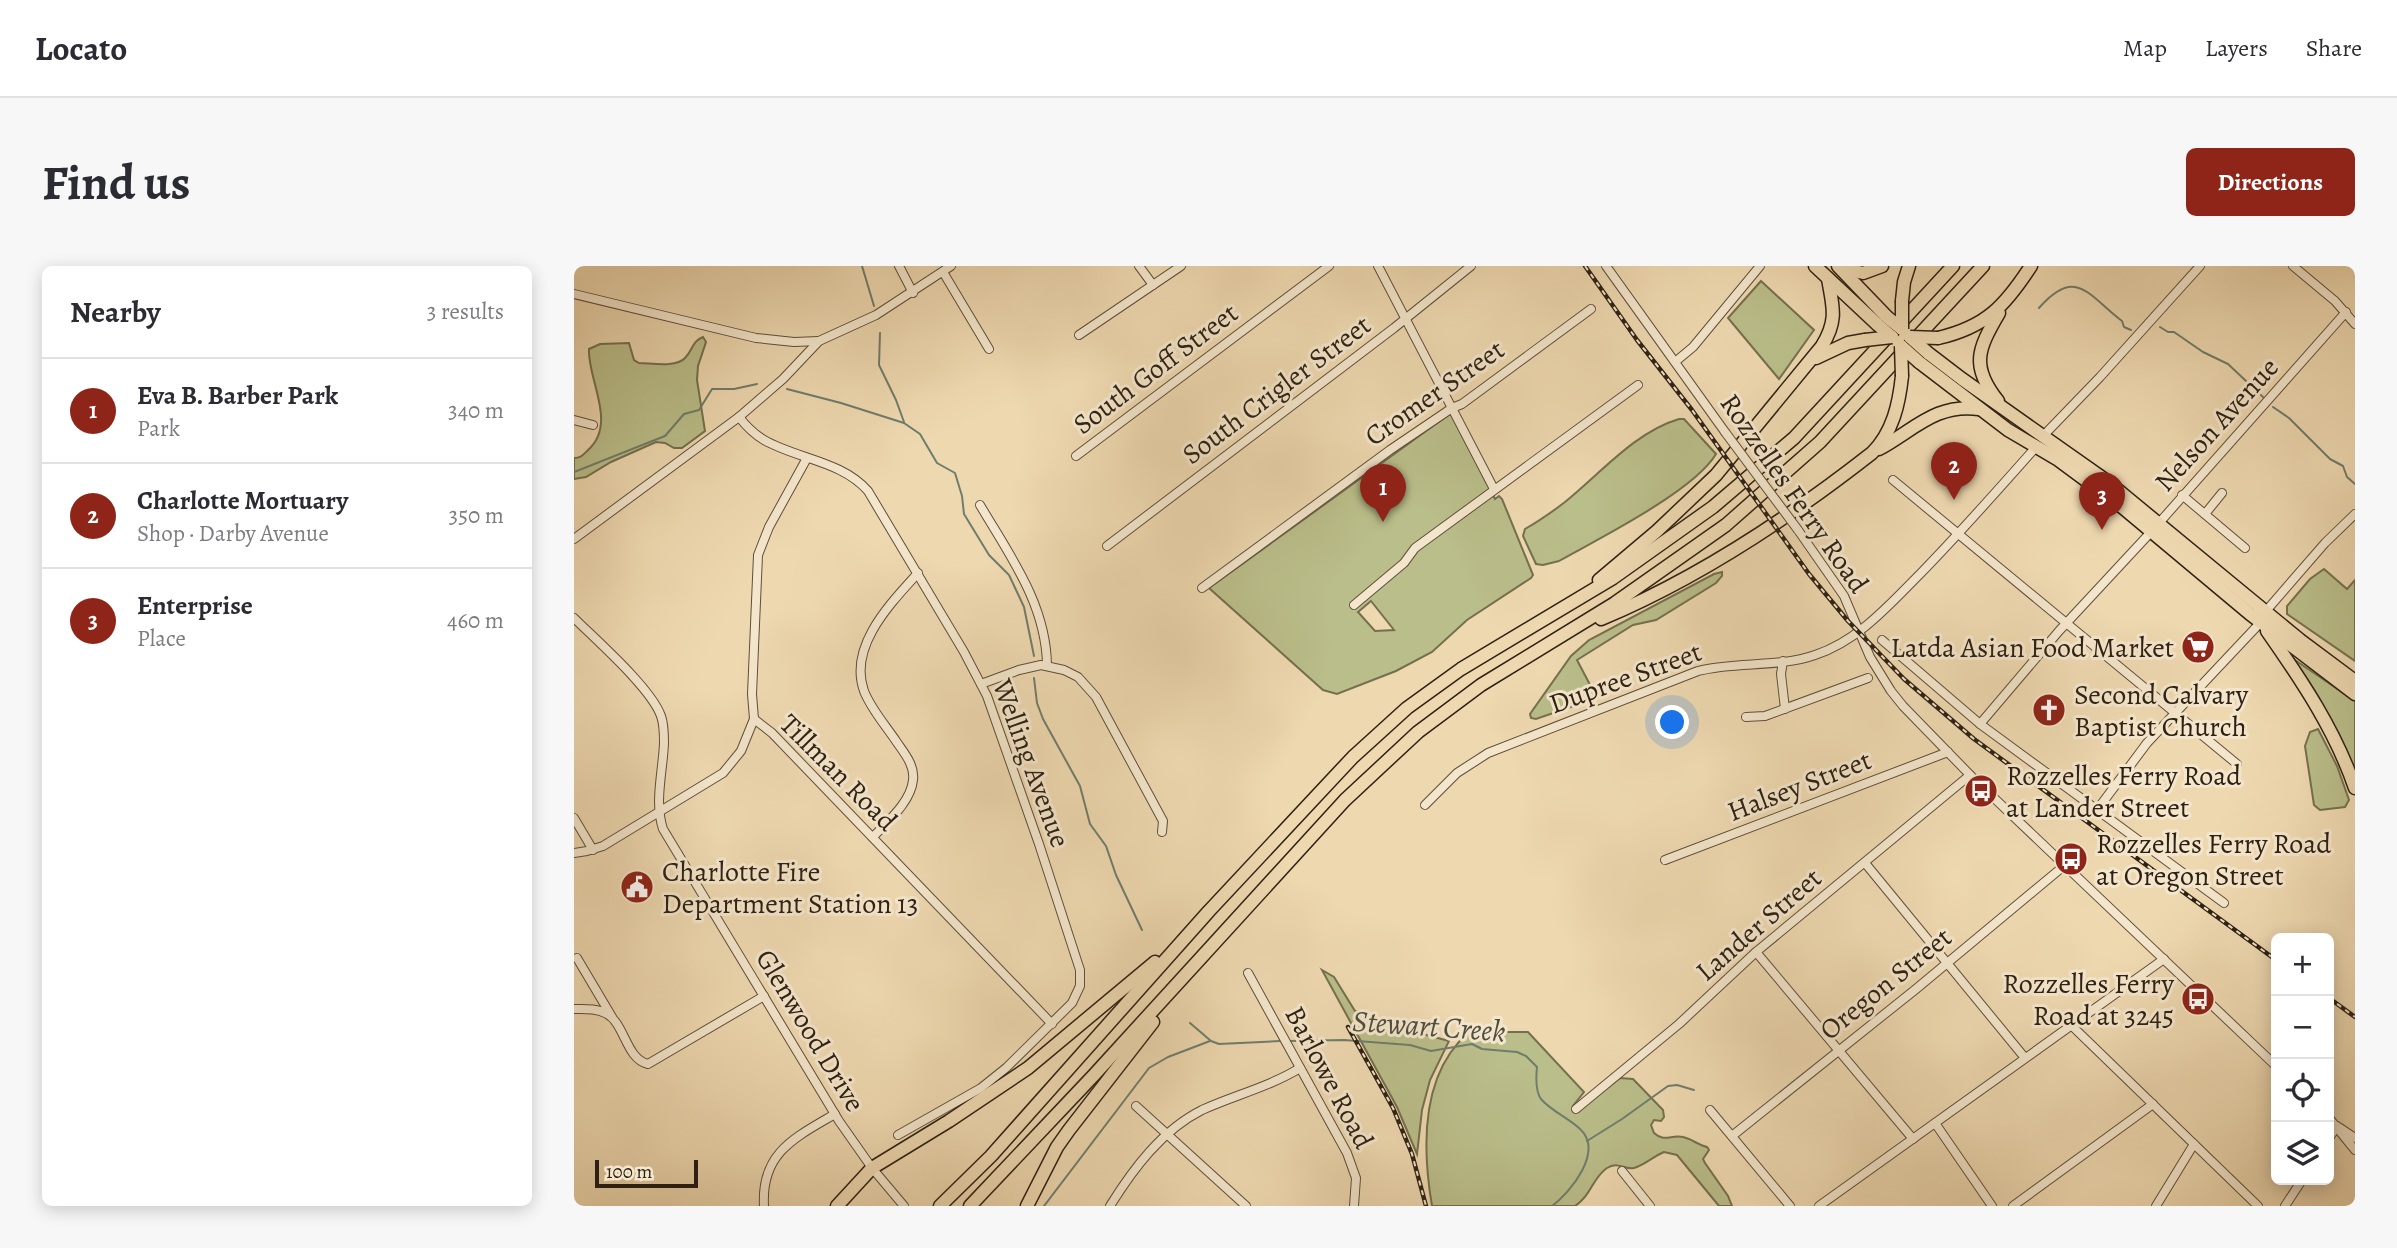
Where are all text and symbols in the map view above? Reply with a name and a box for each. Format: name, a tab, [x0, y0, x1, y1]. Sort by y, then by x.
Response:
text: Locato	[35, 26, 127, 71]
text: Map	[2123, 32, 2167, 64]
text: Layers	[2205, 32, 2268, 64]
text: Share	[2306, 32, 2362, 64]
button: Directions	[2186, 148, 2355, 216]
text: Find us	[42, 149, 190, 216]
text: Nearby	[70, 292, 161, 332]
street label: South Goff Street	[1065, 294, 1246, 443]
text: 3 results	[427, 296, 504, 327]
street label: South Crigler Street	[1174, 306, 1379, 473]
street label: Cromer Street	[1357, 331, 1512, 455]
street label: Nelson Avenue	[2146, 349, 2287, 500]
text: Eva B. Barber Park	[137, 378, 338, 413]
street label: Rozzelles Ferry Road	[1711, 386, 1878, 602]
text: 1	[89, 395, 97, 426]
text: 340 m	[448, 395, 504, 426]
text: Park	[137, 413, 180, 444]
pin: 2	[1931, 442, 1977, 500]
pin: 1	[1360, 464, 1406, 522]
pin: 3	[2079, 472, 2125, 530]
text: Charlotte Mortuary	[137, 483, 348, 518]
text: 2	[87, 500, 99, 531]
text: 350 m	[449, 500, 504, 531]
text: Shop · Darby Avenue	[137, 518, 329, 549]
text: Enterprise	[137, 588, 253, 623]
text: 3	[88, 605, 98, 636]
text: 460 m	[447, 605, 504, 636]
text: Place	[137, 623, 186, 654]
supermarket icon: Latda Asian Food Market	[2179, 628, 2217, 666]
place label: Latda Asian Food Market	[1891, 629, 2174, 667]
street label: Dupree Street	[1544, 633, 1707, 723]
street label: Welling Avenue	[983, 673, 1079, 853]
place label: Second Calvary Baptist Church	[2074, 676, 2249, 746]
church icon: Second Calvary Baptist Church	[2030, 691, 2068, 729]
your location	[1655, 705, 1689, 739]
street label: Tillman Road	[771, 706, 906, 840]
street label: Halsey Street	[1722, 741, 1877, 831]
place label: Rozzelles Ferry Road at Lander Street	[2006, 757, 2242, 827]
bus stop icon: Rozzelles Ferry Road at Lander Street	[1962, 772, 2000, 810]
place label: Rozzelles Ferry Road at Oregon Street	[2096, 825, 2332, 895]
bus stop icon: Rozzelles Ferry Road at Oregon Street	[2052, 840, 2090, 878]
place label: Charlotte Fire Department Station 13	[662, 853, 918, 923]
street label: Lander Street	[1688, 859, 1830, 990]
public building icon: Charlotte Fire Department Station 13	[618, 868, 656, 906]
street label: Oregon Street	[1812, 919, 1960, 1049]
map controls	[2271, 933, 2334, 1185]
button: +	[2271, 933, 2334, 996]
street label: Glenwood Drive	[747, 942, 874, 1119]
place label: Rozzelles Ferry Road at 3245	[2002, 965, 2174, 1035]
bus stop icon: Rozzelles Ferry Road at 3245	[2179, 980, 2217, 1018]
button: −	[2271, 996, 2334, 1059]
street label: Barlowe Road	[1276, 999, 1383, 1156]
water label: Stewart Creek	[1351, 1001, 1507, 1051]
button: locate	[2271, 1059, 2334, 1122]
button: layers	[2271, 1122, 2334, 1185]
scale bar	[595, 1157, 698, 1189]
text: 100 m	[606, 1159, 652, 1185]

